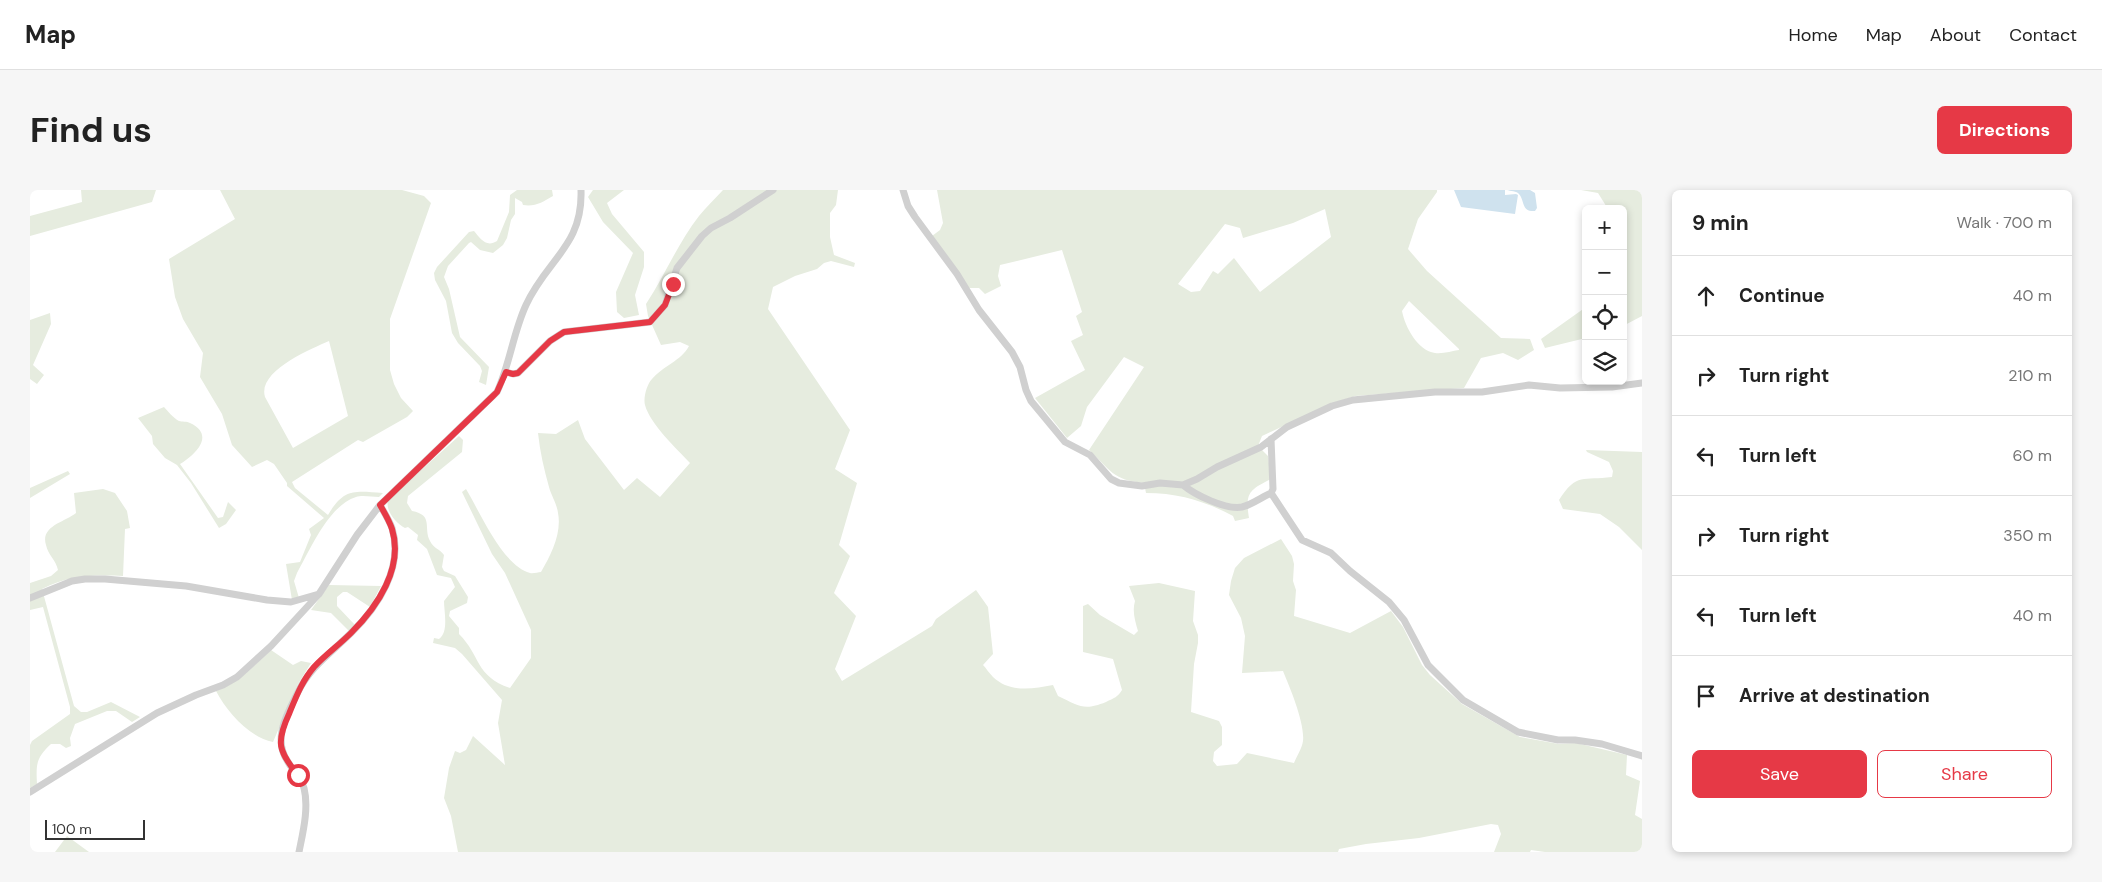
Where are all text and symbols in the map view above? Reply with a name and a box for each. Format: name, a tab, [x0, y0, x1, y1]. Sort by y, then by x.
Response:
text: Map	[25, 19, 76, 50]
text: Home	[1788, 23, 1838, 47]
text: Map	[1866, 23, 1902, 47]
text: About	[1930, 23, 1981, 47]
text: Contact	[2009, 23, 2077, 47]
button: Directions	[1937, 106, 2072, 154]
text: Find us	[30, 107, 152, 153]
map controls	[1582, 205, 1627, 385]
button: +	[1582, 205, 1627, 250]
text: 9 min	[1692, 209, 1749, 237]
text: Walk · 700 m	[1957, 212, 2052, 233]
button: −	[1582, 250, 1627, 295]
route end	[662, 273, 685, 296]
icon: ahead	[1692, 282, 1720, 310]
text: Continue	[1739, 283, 1825, 308]
text: 40 m	[2013, 285, 2052, 306]
button: locate	[1582, 295, 1627, 340]
button: layers	[1582, 340, 1627, 385]
icon: right	[1692, 362, 1720, 390]
text: Turn right	[1739, 363, 1829, 388]
text: 210 m	[2008, 365, 2052, 386]
icon: left	[1692, 442, 1720, 470]
text: Turn left	[1739, 443, 1817, 468]
text: 60 m	[2012, 445, 2052, 466]
icon: right	[1692, 522, 1720, 550]
text: Turn right	[1739, 523, 1829, 548]
text: 350 m	[2003, 525, 2052, 546]
icon: left	[1692, 602, 1720, 630]
text: Turn left	[1739, 603, 1817, 628]
text: 40 m	[2013, 605, 2052, 626]
icon: arrive	[1692, 682, 1720, 710]
text: Arrive at destination	[1739, 683, 1930, 708]
button: Save	[1692, 750, 1867, 798]
button: Share	[1877, 750, 2052, 798]
route start	[287, 764, 310, 787]
scale bar	[45, 817, 145, 840]
text: 100 m	[52, 820, 92, 838]

